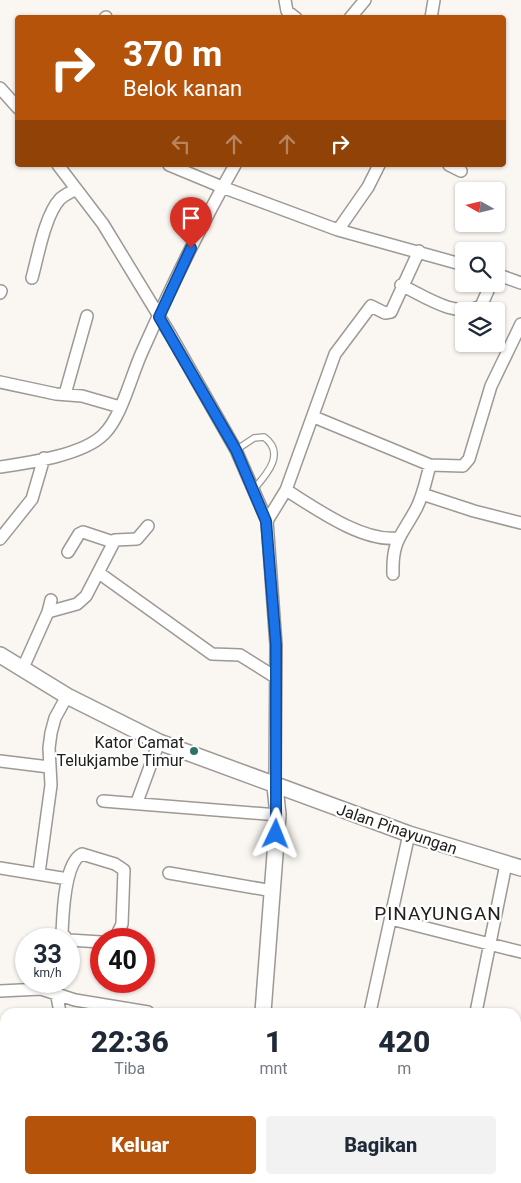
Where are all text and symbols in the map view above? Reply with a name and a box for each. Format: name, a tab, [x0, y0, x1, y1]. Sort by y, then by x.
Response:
text: 370 m	[123, 34, 222, 75]
icon: right	[40, 35, 105, 100]
text: Belok kanan	[123, 76, 242, 101]
icon: left	[167, 130, 195, 158]
icon: ahead	[220, 130, 248, 158]
icon: ahead	[273, 130, 301, 158]
icon: right	[326, 130, 354, 158]
north arrow	[455, 182, 505, 232]
map controls	[455, 182, 505, 352]
pin	[170, 197, 212, 248]
icon: arrive	[177, 204, 205, 232]
button: search	[455, 242, 505, 292]
button: layers	[455, 302, 505, 352]
place label: Kator Camat Telukjambe Timur	[57, 733, 185, 770]
marker: Kator Camat Telukjambe Timur	[188, 745, 200, 757]
street label: Jalan Pinayungan	[334, 799, 460, 859]
position arrow	[249, 807, 301, 859]
district label: PINAYUNGAN	[374, 902, 502, 925]
speed limit sign: 40	[90, 928, 155, 993]
text: 33	[33, 940, 62, 969]
text: km/h	[33, 966, 62, 980]
text: 22:36	[91, 1024, 169, 1059]
text: 1	[265, 1024, 282, 1059]
text: 420	[378, 1024, 430, 1059]
text: Tiba	[114, 1059, 145, 1078]
text: mnt	[259, 1059, 288, 1078]
text: m	[397, 1059, 411, 1078]
button: Keluar	[25, 1116, 256, 1174]
button: Bagikan	[266, 1116, 496, 1174]

